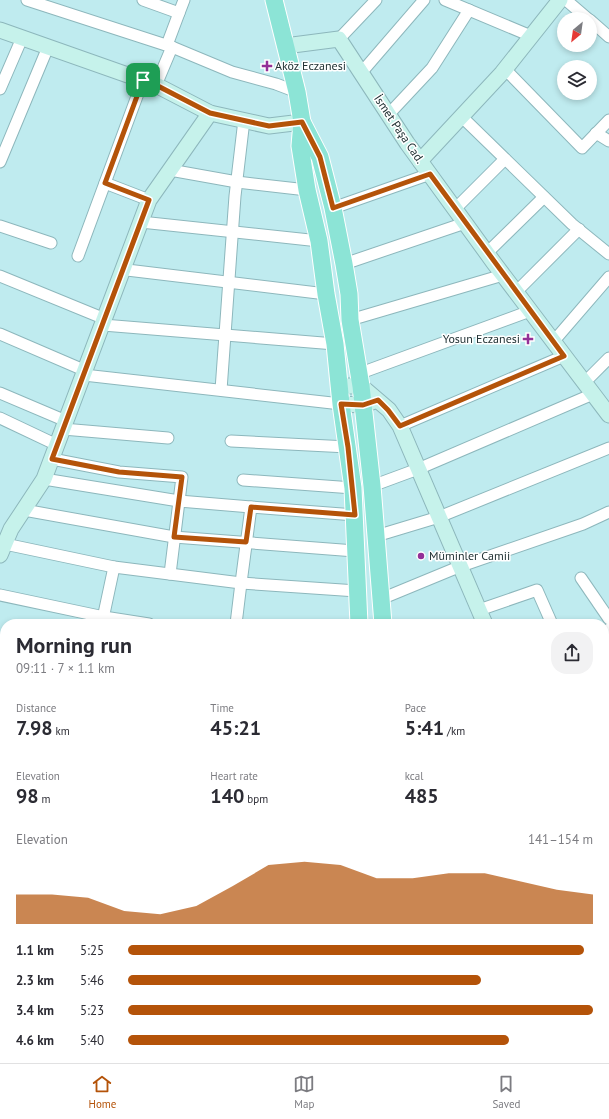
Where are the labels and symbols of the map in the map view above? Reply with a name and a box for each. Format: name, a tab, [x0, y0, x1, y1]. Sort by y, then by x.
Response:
north arrow	[557, 12, 597, 52]
place label: Aköz Eczanesi	[275, 58, 346, 73]
marker: Aköz Eczanesi	[262, 61, 272, 71]
pin	[126, 63, 160, 97]
street label: İsmet Paşa Cad.	[371, 91, 428, 166]
place label: Yosun Eczanesi	[443, 331, 520, 346]
marker: Yosun Eczanesi	[523, 334, 533, 344]
place label: Müminler Camii	[429, 548, 510, 563]
marker: Müminler Camii	[416, 551, 426, 561]

